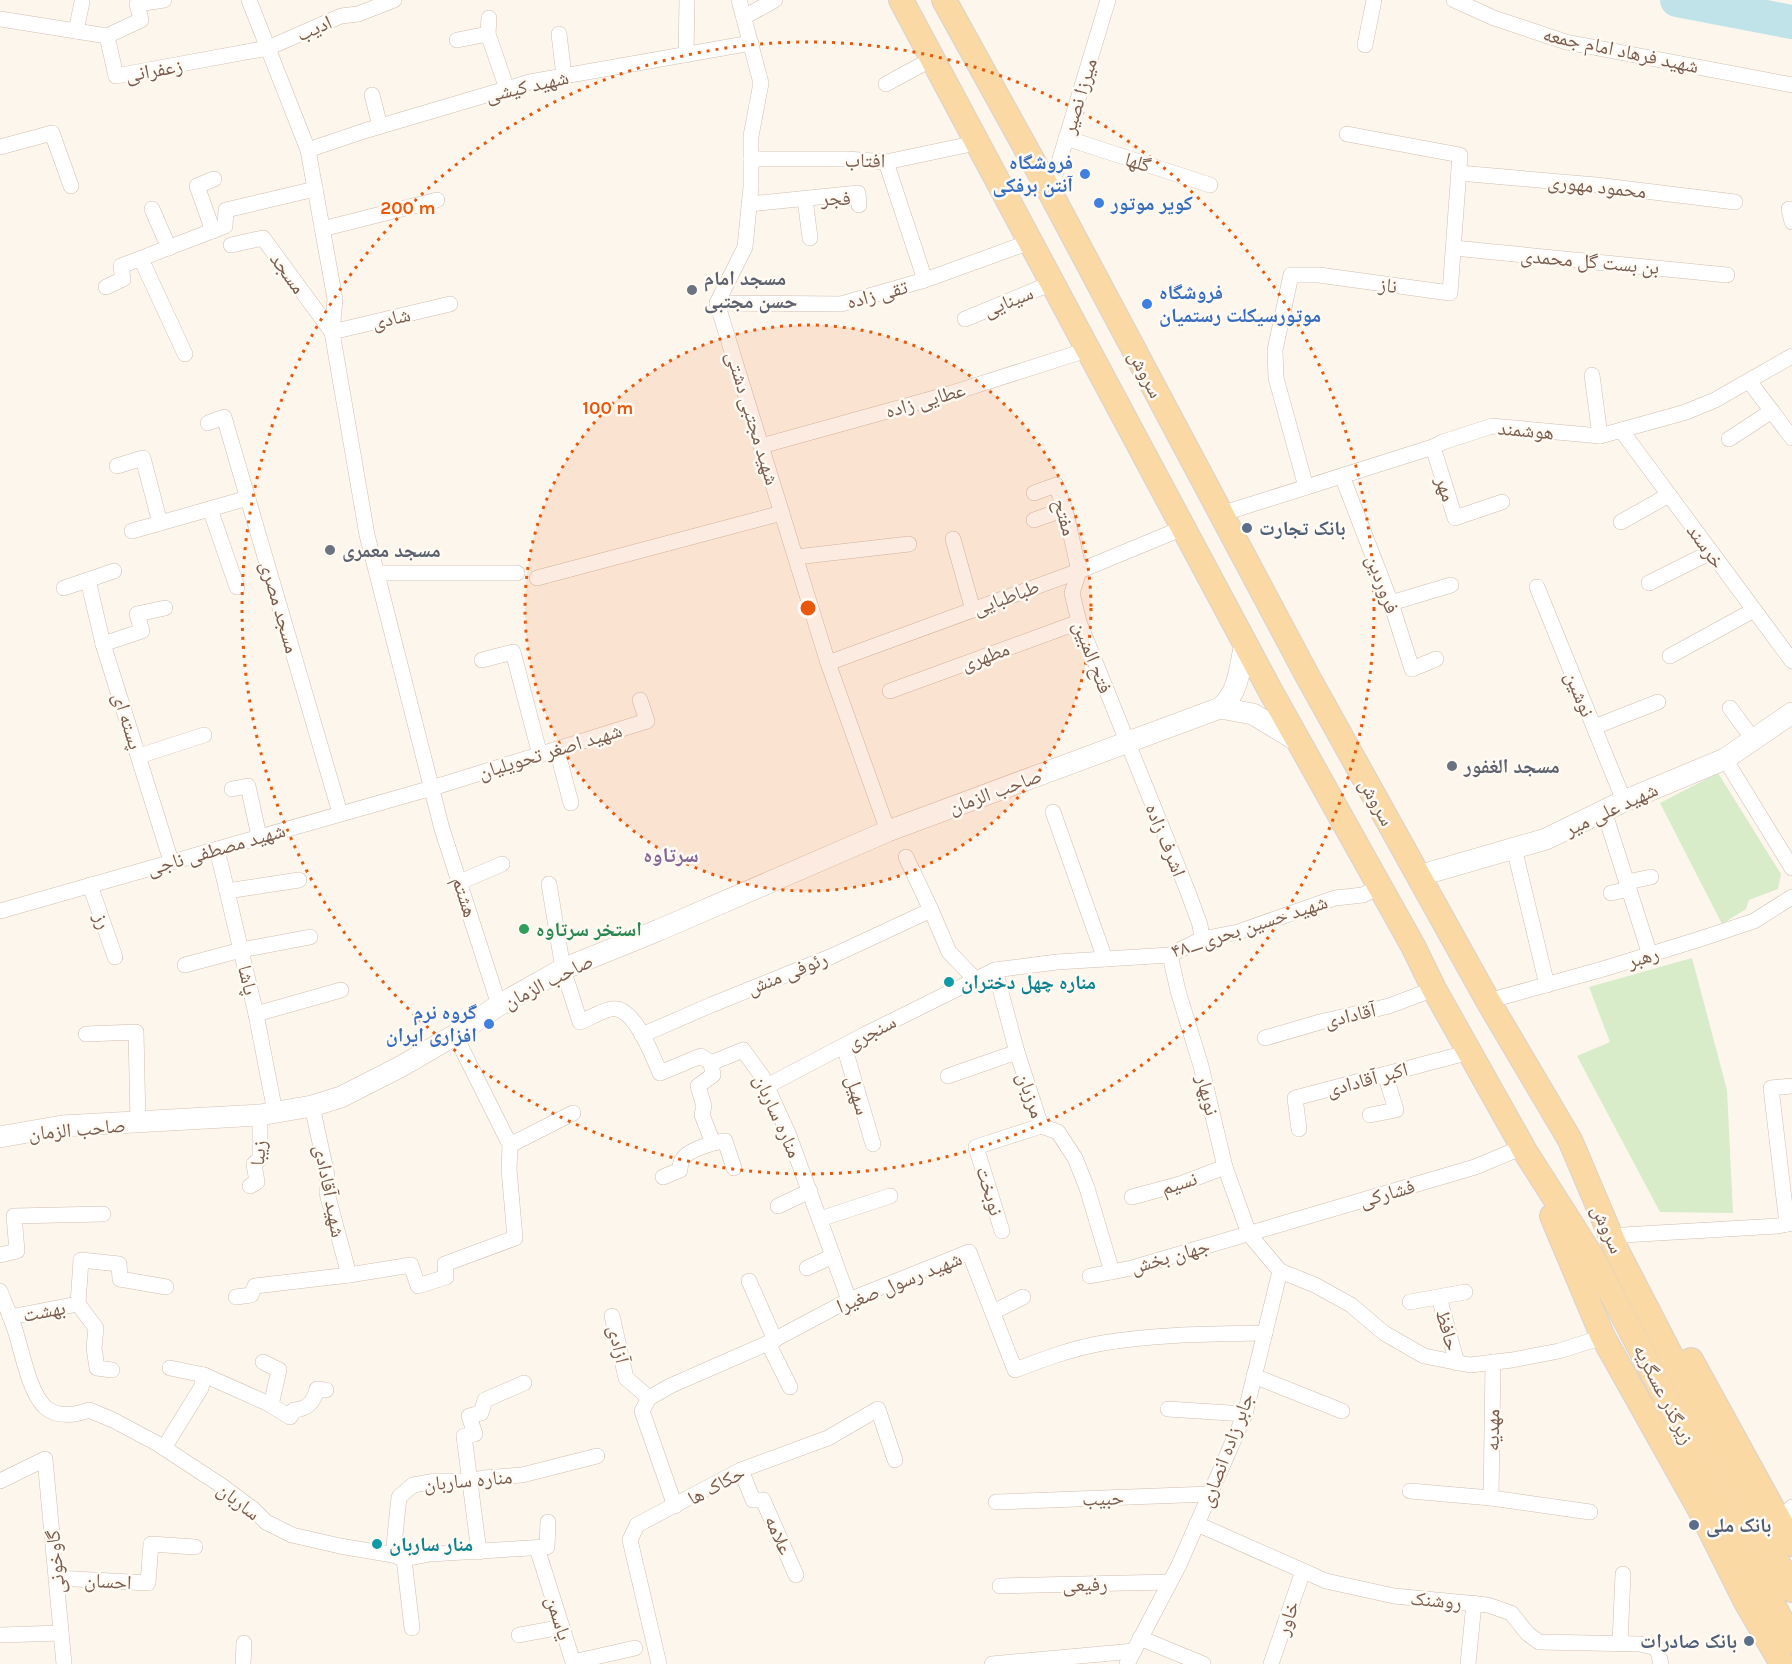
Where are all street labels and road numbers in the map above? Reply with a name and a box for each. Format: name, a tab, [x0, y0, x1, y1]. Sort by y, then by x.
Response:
street label: ادیب	[293, 11, 335, 46]
street label: شهید فرهاد امام جمعه	[1540, 23, 1701, 80]
street label: زعفرانی	[124, 54, 184, 87]
street label: میرزا نصیر	[1057, 55, 1102, 138]
street label: شهید کیشی	[483, 66, 571, 107]
street label: گلها	[1122, 148, 1154, 177]
street label: افتاب	[844, 149, 886, 172]
street label: محمود مهوری	[1546, 170, 1648, 203]
street label: فجر	[820, 187, 851, 210]
street label: بن بست گل محمدی	[1520, 244, 1660, 279]
street label: مسجد	[265, 248, 310, 298]
street label: ناز	[1376, 273, 1399, 298]
street label: تقی زاده	[844, 275, 910, 314]
street label: سینایی	[980, 281, 1037, 322]
street label: شادی	[370, 303, 413, 334]
street label: سروش	[1123, 346, 1168, 402]
street label: شهید مجتبی دشتی	[721, 349, 784, 488]
street label: عطایی زاده	[883, 378, 968, 423]
street label: هوشمند	[1497, 417, 1555, 444]
street label: مهر	[1430, 473, 1460, 505]
street label: مفتح	[1047, 496, 1081, 539]
street label: خرسند	[1682, 520, 1730, 573]
street label: فروردین	[1361, 552, 1404, 616]
street label: مسجد مصری	[255, 558, 304, 656]
street label: طباطبایی	[970, 575, 1042, 620]
street label: فتح المبین	[1067, 618, 1117, 697]
street label: مطهری	[958, 637, 1012, 676]
street label: نوشین	[1560, 668, 1599, 720]
street label: پسته ای	[108, 690, 147, 752]
street label: شهید اصغر تحویلیان	[475, 719, 625, 784]
street label: صاحب الزمان	[945, 764, 1045, 819]
street label: سروش	[1354, 774, 1399, 830]
street label: شهید علی میر	[1560, 778, 1661, 841]
street label: اشرف زاده	[1141, 800, 1191, 880]
street label: شهید مصطفی ناجی	[144, 819, 288, 880]
street label: هشتم	[445, 874, 482, 921]
street label: ۴۸_شهید حسین بحری	[1168, 890, 1330, 963]
street label: رز	[89, 909, 116, 932]
street label: رهبر	[1624, 942, 1662, 973]
street label: رئوفی منش	[744, 947, 831, 1000]
street label: صاحب الزمان	[500, 949, 597, 1014]
street label: پاشا	[233, 963, 262, 998]
street label: آقادادی	[1322, 998, 1379, 1033]
street label: سنجری	[843, 1010, 900, 1055]
street label: اکبر آقادادی	[1324, 1058, 1411, 1101]
street label: مرزبان	[1012, 1069, 1049, 1121]
street label: مناره ساربان	[749, 1071, 806, 1161]
street label: نوبهار	[1191, 1072, 1224, 1118]
street label: سهیل	[841, 1073, 874, 1117]
street label: صاحب الزمان	[27, 1114, 127, 1145]
street label: زیبا	[246, 1139, 271, 1167]
street label: شهید آقادادی	[309, 1143, 350, 1239]
street label: نوبخت	[971, 1164, 1008, 1218]
street label: نسیم	[1158, 1167, 1201, 1202]
street label: فشارکی	[1357, 1175, 1417, 1212]
street label: سروش	[1587, 1201, 1628, 1257]
street label: جهان بخش	[1128, 1234, 1213, 1279]
street label: شهید رسول صغیرا	[833, 1247, 965, 1318]
street label: بهشت	[21, 1296, 67, 1327]
street label: حافظ	[1431, 1307, 1464, 1354]
street label: آزادی	[603, 1323, 634, 1366]
street label: زیرگذر عسگریه	[1628, 1340, 1699, 1448]
street label: جابر زاده انصاری	[1194, 1389, 1259, 1511]
street label: مهدیه	[1481, 1409, 1504, 1451]
street label: حکاک ها	[684, 1461, 749, 1510]
street label: مناره ساربان	[423, 1465, 513, 1496]
street label: ساربان	[213, 1477, 265, 1525]
street label: حبیب	[1082, 1486, 1125, 1511]
street label: علامه	[760, 1512, 797, 1558]
street label: گاوخونی	[41, 1529, 70, 1595]
street label: احسان	[84, 1569, 132, 1594]
street label: رفیعی	[1062, 1573, 1108, 1596]
street label: روشنک	[1409, 1587, 1463, 1614]
street label: یاسمن	[541, 1593, 576, 1643]
street label: خاور	[1271, 1598, 1304, 1639]

